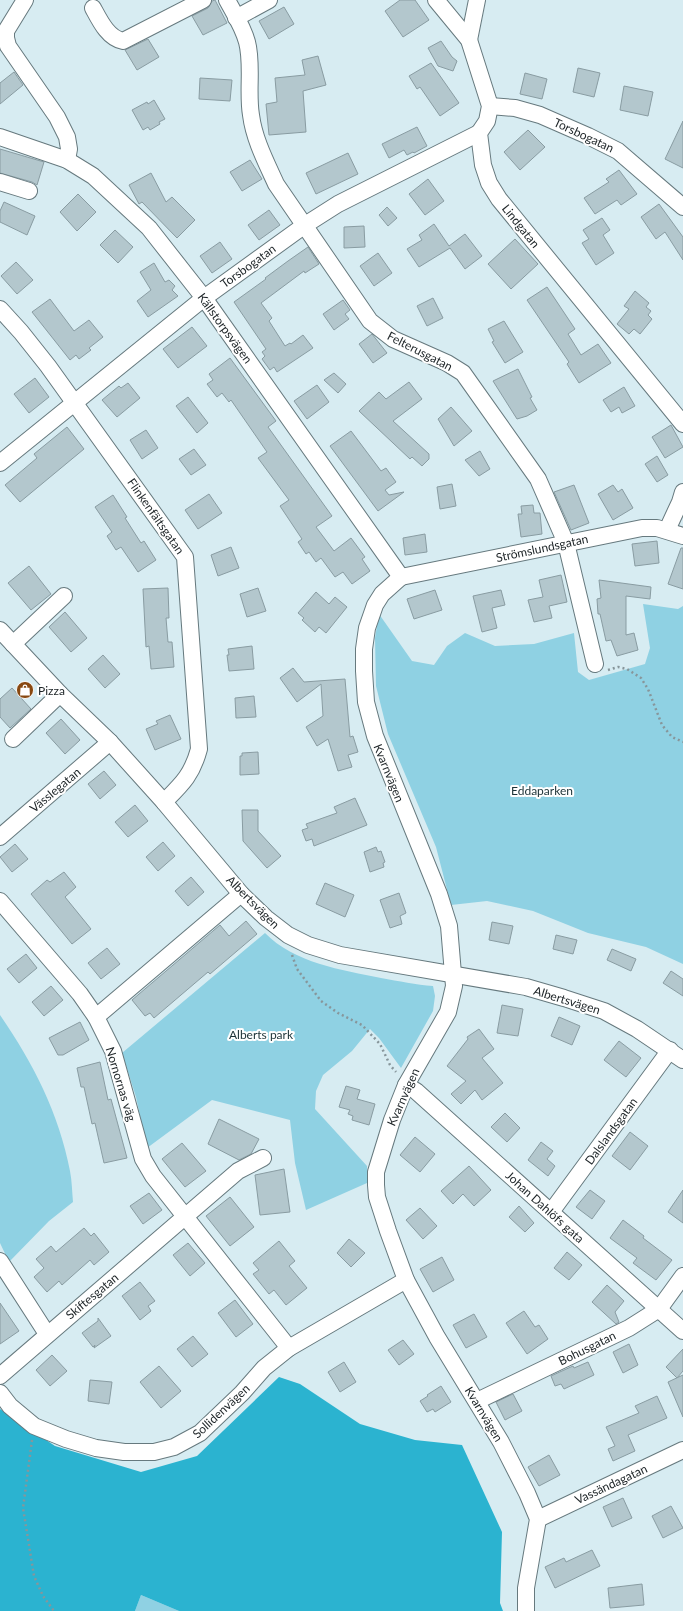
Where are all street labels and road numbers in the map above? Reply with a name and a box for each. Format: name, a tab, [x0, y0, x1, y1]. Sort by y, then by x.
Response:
street label: Torsbogatan	[552, 115, 616, 155]
street label: Lindgatan	[499, 201, 543, 251]
street label: Torsbogatan	[217, 241, 279, 291]
street label: Källstorpsvägen	[194, 290, 256, 366]
street label: Felterusgatan	[385, 328, 455, 374]
street label: Flinkenfältsgatan	[124, 475, 188, 557]
street label: Strömslundsgatan	[495, 531, 589, 565]
street label: Kvarnvägen	[371, 742, 407, 804]
street label: Vässlegatan	[26, 764, 84, 816]
street label: Albertsvägen	[223, 872, 283, 932]
street label: Albertsvägen	[532, 983, 602, 1017]
street label: Nornornas väg	[103, 1045, 139, 1123]
street label: Kvarnvägen	[384, 1066, 422, 1128]
street label: Dalslandsgatan	[582, 1094, 640, 1168]
street label: Johan Dahlöfs gata	[503, 1168, 587, 1246]
street label: Skiftesgatan	[63, 1270, 121, 1322]
street label: Bohusgatan	[556, 1328, 618, 1368]
street label: Sollidenvägen	[189, 1381, 253, 1441]
street label: Kvarnvägen	[462, 1384, 506, 1444]
street label: Vassändagatan	[572, 1461, 650, 1507]

